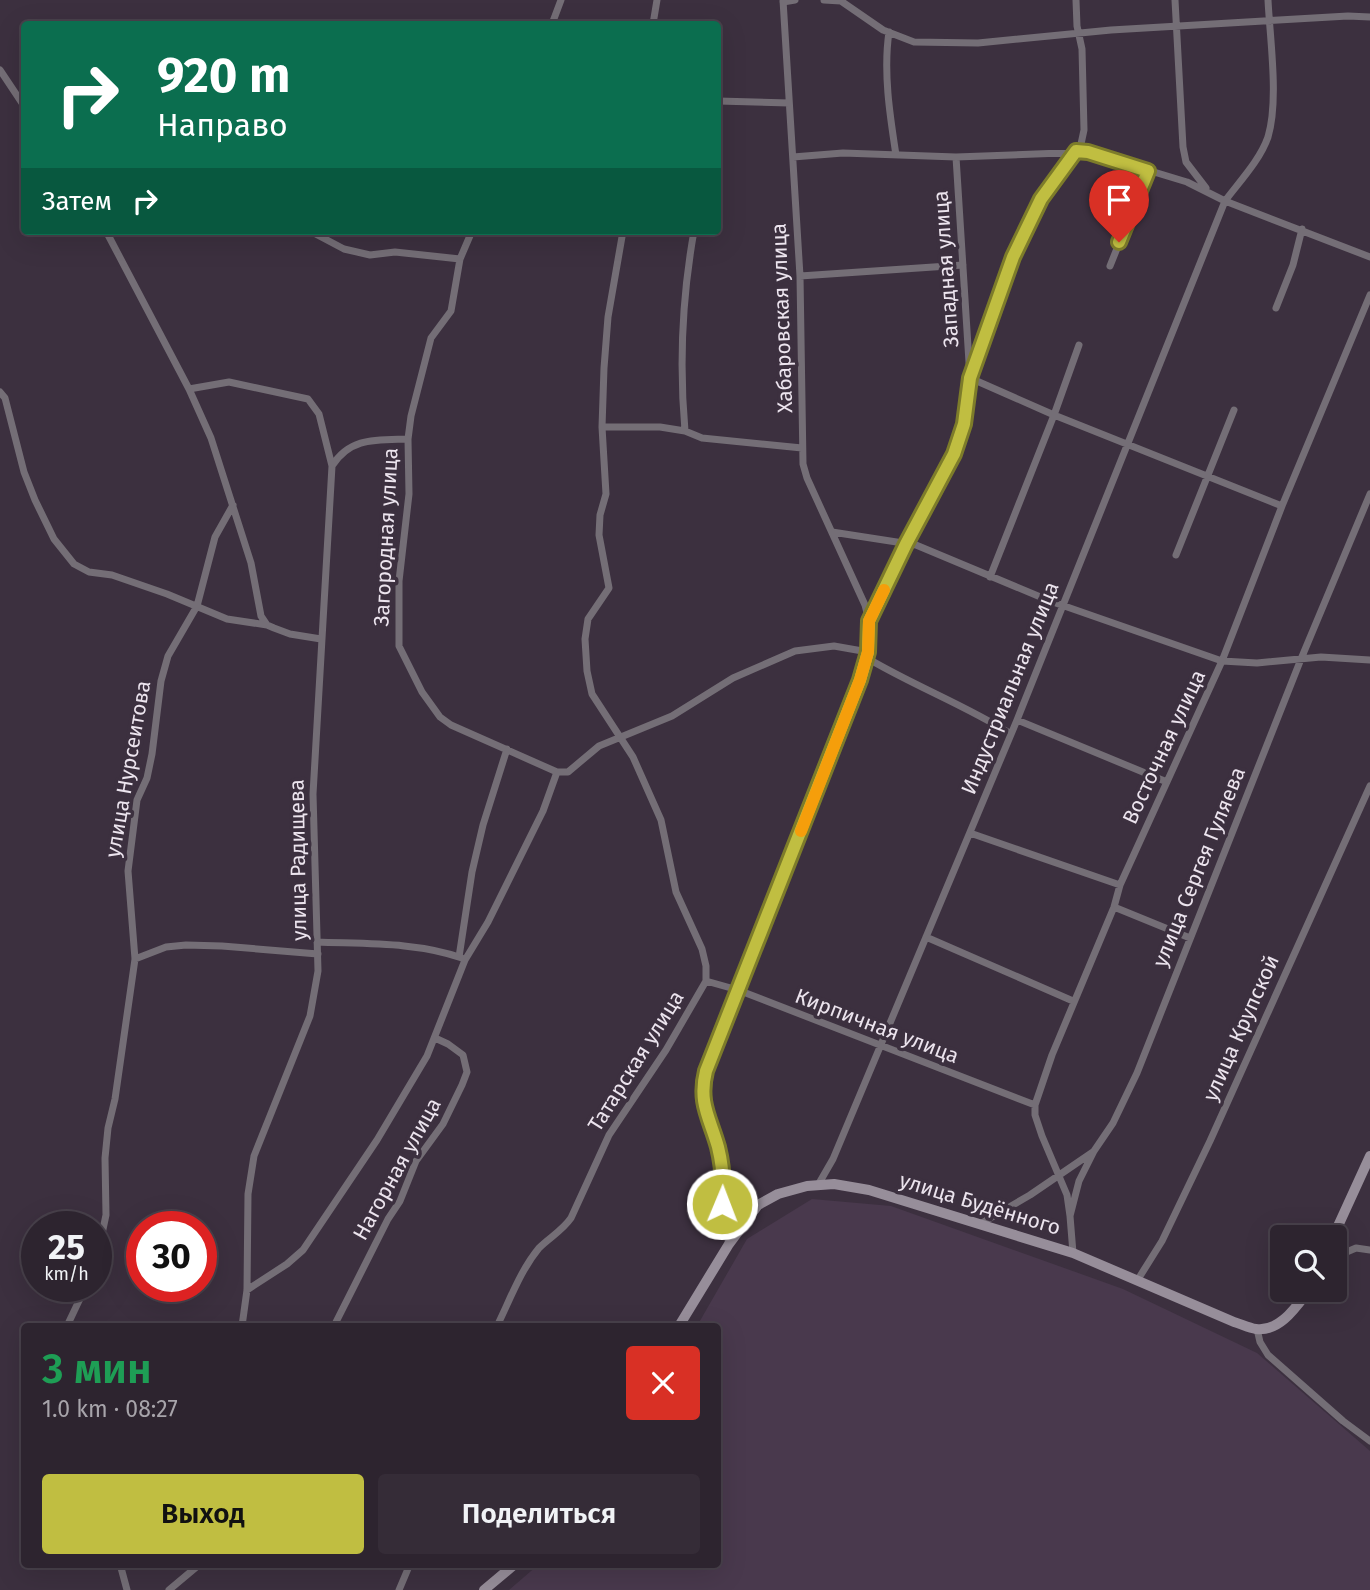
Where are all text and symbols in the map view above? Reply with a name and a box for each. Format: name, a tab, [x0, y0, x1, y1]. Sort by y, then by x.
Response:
text: 920 m	[157, 46, 290, 105]
icon: right	[42, 49, 133, 140]
text: Направо	[157, 106, 288, 144]
pin	[1089, 170, 1149, 242]
icon: arrive	[1100, 181, 1138, 219]
icon: right	[126, 182, 164, 220]
text: Затем	[42, 186, 112, 217]
street label: Западная улица	[928, 190, 964, 348]
street label: Хабаровская улица	[766, 223, 798, 413]
street label: Загородная улица	[368, 447, 404, 627]
street label: Индустриальная улица	[955, 578, 1065, 798]
street label: Восточная улица	[1117, 666, 1211, 828]
street label: улица Нурсеитова	[100, 679, 156, 859]
street label: улица Сергея Гуляева	[1147, 763, 1251, 971]
street label: улица Радищева	[284, 779, 312, 941]
street label: улица Крупской	[1197, 951, 1285, 1105]
street label: Кирпичная улица	[791, 983, 963, 1069]
street label: Татарская улица	[582, 986, 690, 1136]
street label: Нагорная улица	[347, 1093, 447, 1245]
position arrow	[685, 1167, 759, 1241]
street label: улица Будённого	[896, 1167, 1064, 1241]
speed limit sign: 30	[126, 1211, 217, 1302]
map controls	[1270, 1225, 1347, 1302]
button: search	[1270, 1225, 1347, 1302]
text: 25	[48, 1226, 85, 1268]
text: km/h	[44, 1263, 89, 1285]
text: 3 мин	[42, 1344, 152, 1394]
button: close	[626, 1346, 700, 1420]
text: 1.0 km · 08:27	[42, 1395, 178, 1423]
button: Выход	[42, 1474, 364, 1554]
button: Поделиться	[378, 1474, 700, 1554]

